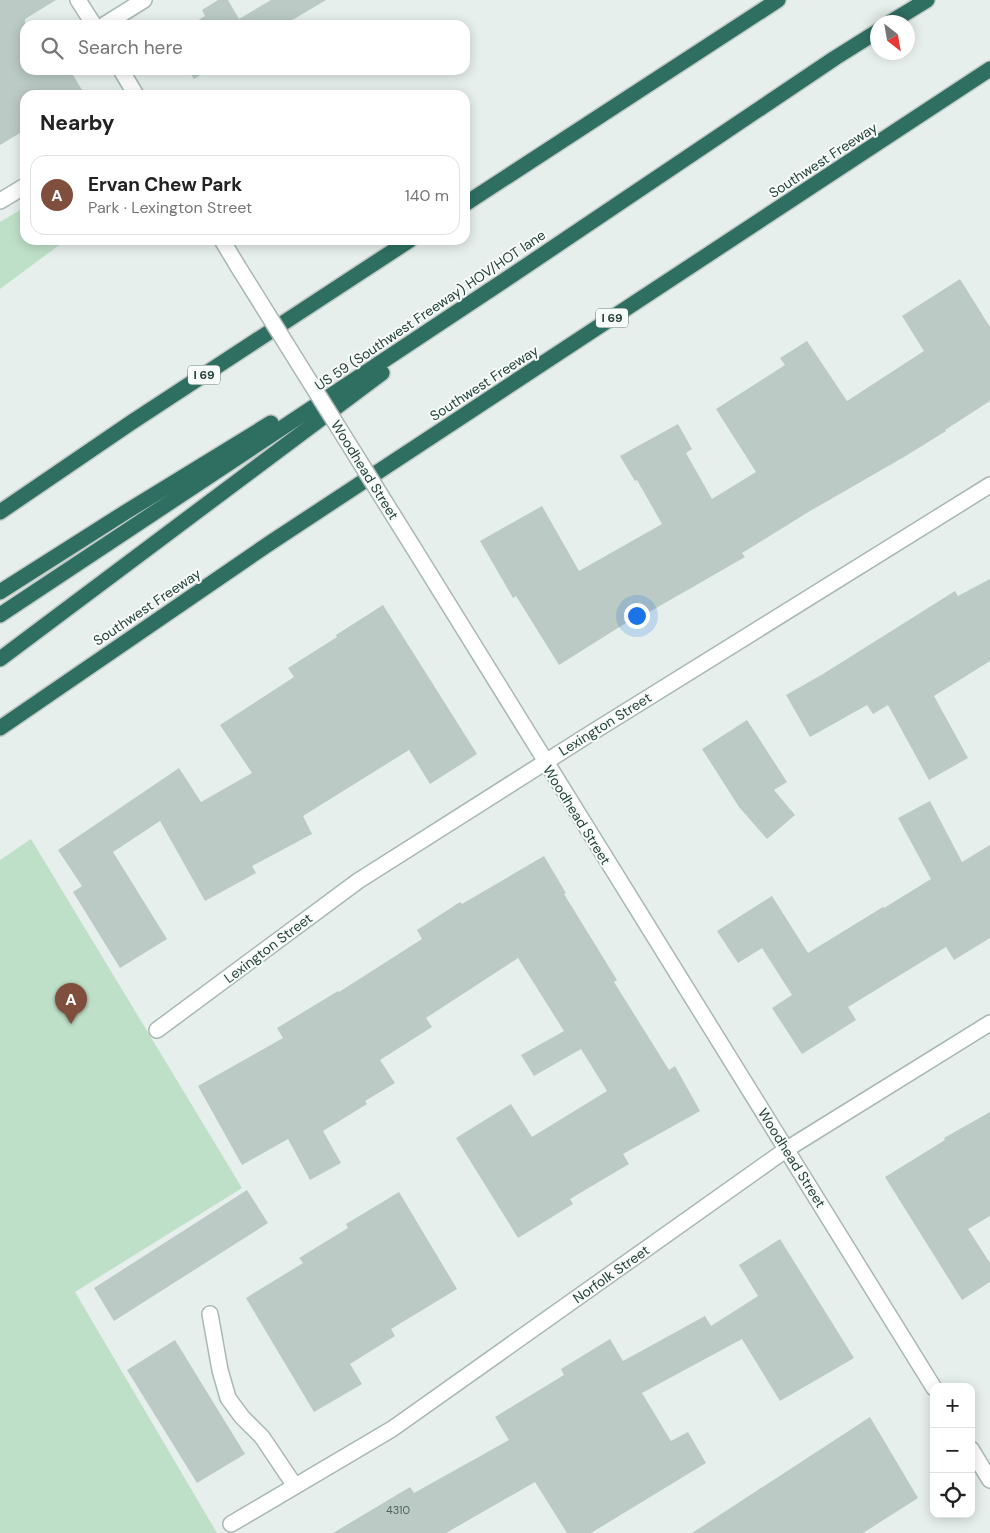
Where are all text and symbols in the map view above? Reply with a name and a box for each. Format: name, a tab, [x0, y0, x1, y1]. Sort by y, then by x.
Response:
north arrow	[870, 15, 915, 60]
search box	[20, 20, 470, 75]
icon: search	[38, 34, 66, 62]
text: Search here	[78, 35, 183, 60]
text: Nearby	[40, 109, 114, 137]
street label: Southwest Freeway	[765, 118, 881, 202]
text: Ervan Chew Park	[88, 172, 242, 197]
text: A	[51, 185, 63, 206]
text: 140 m	[405, 185, 449, 206]
text: Park · Lexington Street	[88, 197, 252, 218]
street label: US 59 (Southwest Freeway) HOV/HOT lane	[312, 226, 548, 394]
road number: I 69	[596, 308, 628, 328]
street label: Southwest Freeway	[427, 342, 541, 424]
road number: I 69	[188, 366, 220, 384]
street label: Woodhead Street	[327, 417, 403, 523]
street label: Southwest Freeway	[90, 564, 204, 650]
your location	[624, 603, 650, 629]
street label: Lexington Street	[555, 688, 655, 760]
street label: Woodhead Street	[539, 762, 615, 868]
street label: Lexington Street	[220, 909, 316, 987]
pin: A	[55, 983, 87, 1024]
street label: Woodhead Street	[754, 1105, 830, 1211]
street label: Norfolk Street	[569, 1241, 653, 1307]
map controls	[930, 1383, 975, 1518]
button: +	[930, 1383, 975, 1428]
button: −	[930, 1428, 975, 1473]
button: locate	[930, 1473, 975, 1518]
house number: 4310	[386, 1503, 410, 1517]

